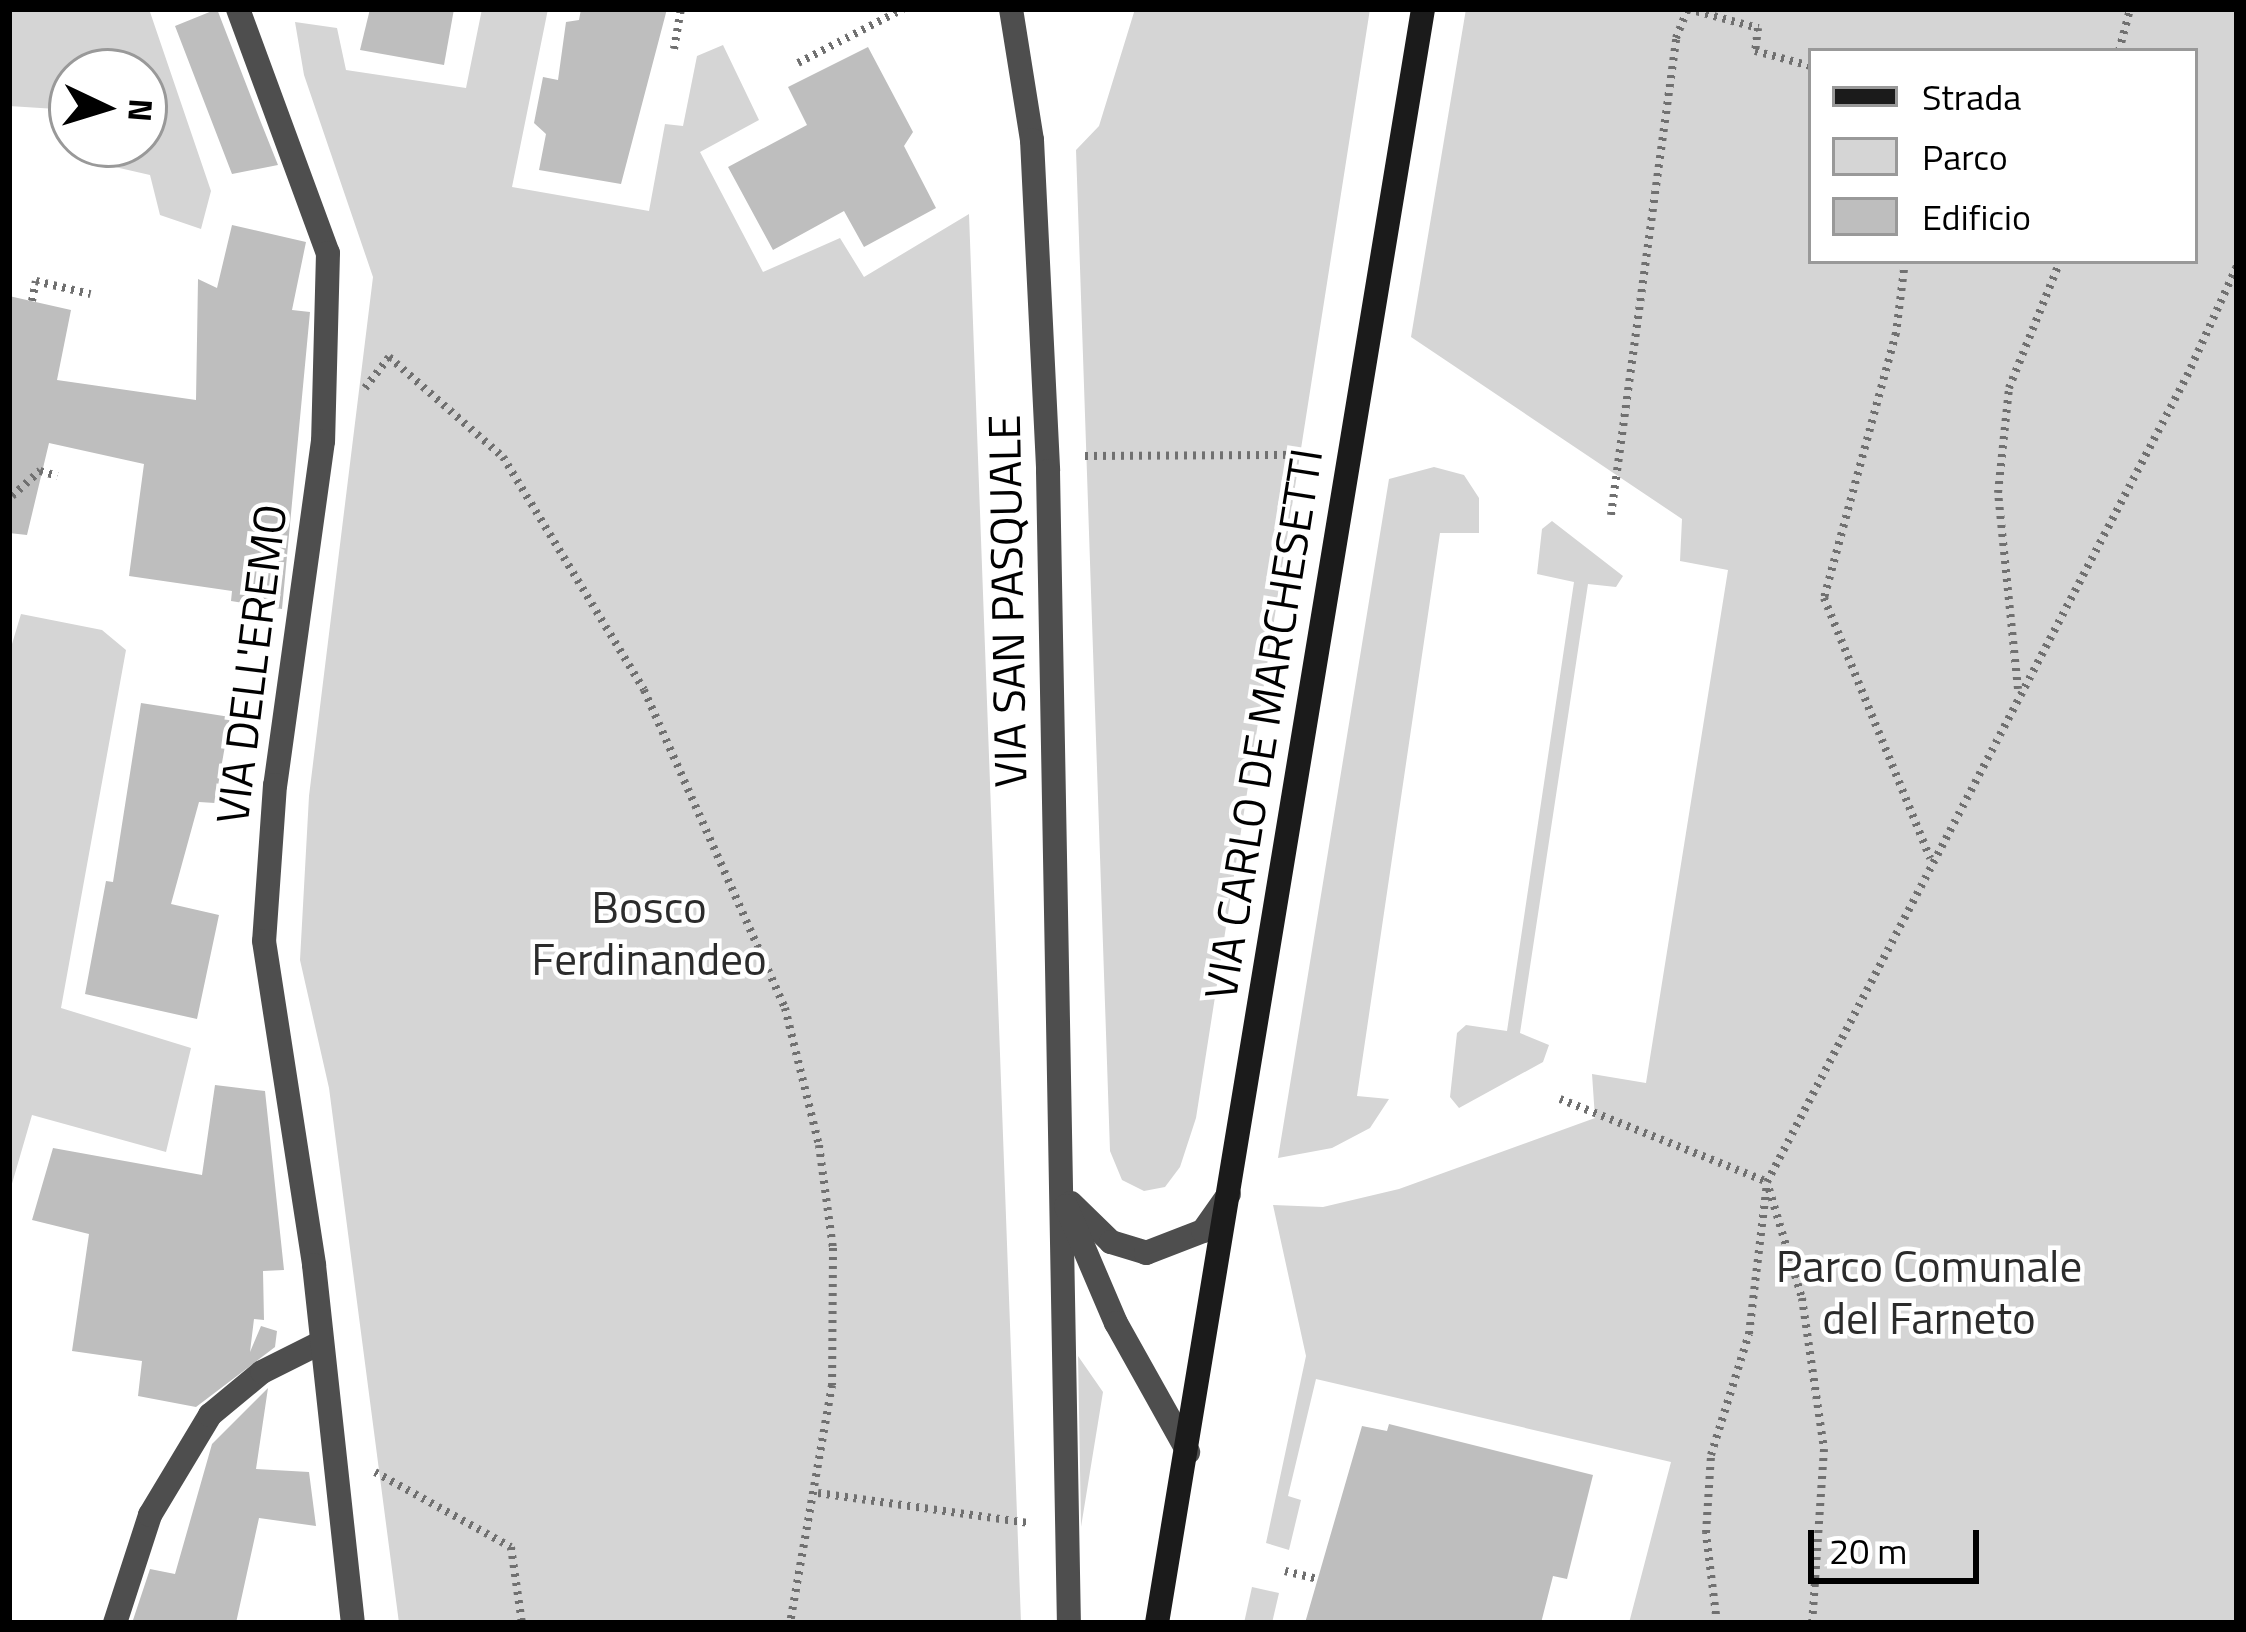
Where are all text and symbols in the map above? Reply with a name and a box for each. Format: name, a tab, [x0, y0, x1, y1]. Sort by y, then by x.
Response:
north arrow	[48, 48, 168, 168]
legend	[1808, 48, 2198, 264]
text: Strada	[1922, 69, 2021, 124]
text: N	[115, 97, 167, 123]
text: Parco	[1922, 129, 2008, 184]
text: Edificio	[1922, 189, 2031, 244]
street label: VIA SAN PASQUALE	[977, 414, 1037, 788]
street label: VIA CARLO DE MARCHESETTI	[1193, 445, 1333, 1003]
street label: VIA DELL'EREMO	[205, 501, 297, 827]
park label: Bosco Ferdinandeo	[531, 880, 767, 986]
park label: Parco Comunale del Farneto	[1776, 1239, 2082, 1345]
scale bar	[1814, 1506, 1985, 1580]
text: 20 m	[1829, 1523, 1907, 1578]

